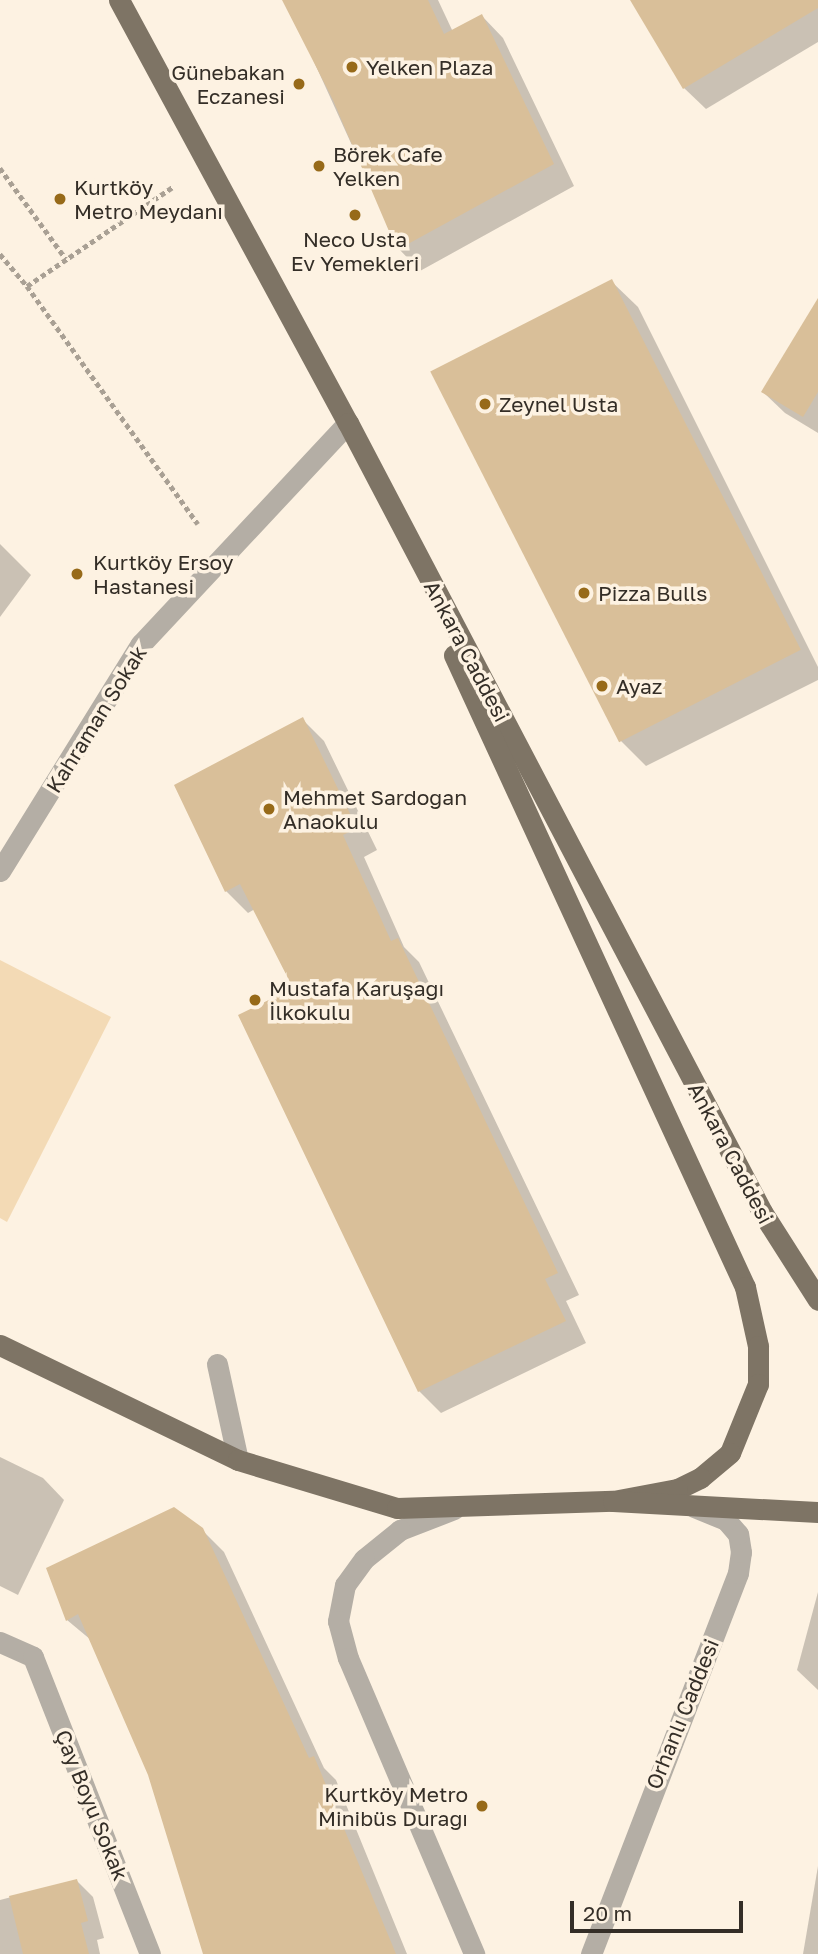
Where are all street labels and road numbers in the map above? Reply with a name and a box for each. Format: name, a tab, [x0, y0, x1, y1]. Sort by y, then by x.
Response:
street label: Ankara Caddesi	[419, 576, 515, 726]
street label: Kahraman Sokak	[41, 641, 151, 797]
street label: Ankara Caddesi	[683, 1078, 779, 1228]
street label: Orhanlı Caddesi	[640, 1635, 724, 1793]
street label: Çay Boyu Sokak	[50, 1726, 134, 1884]

